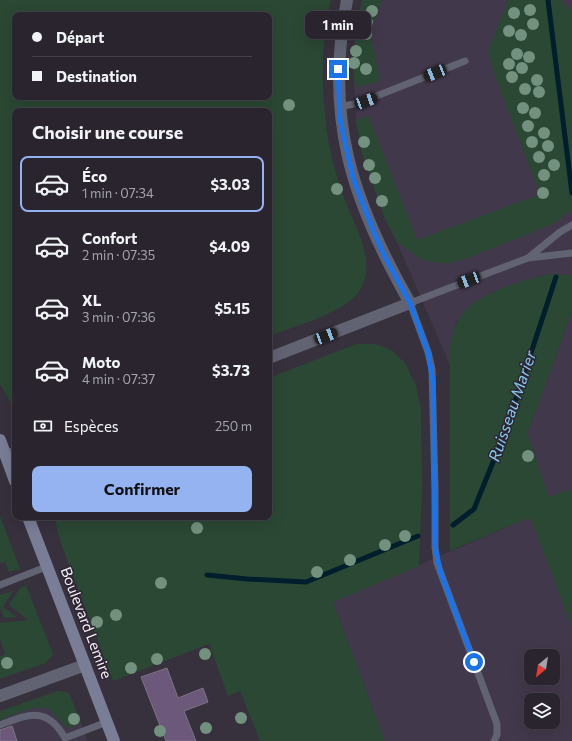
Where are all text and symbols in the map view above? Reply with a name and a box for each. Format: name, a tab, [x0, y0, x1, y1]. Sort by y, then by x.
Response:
callout: 1 min	[305, 11, 371, 39]
text: 1 min	[323, 17, 353, 33]
text: Départ	[56, 28, 104, 46]
route end	[329, 60, 347, 78]
car	[422, 63, 448, 83]
text: Destination	[56, 67, 137, 85]
car	[353, 91, 379, 111]
text: Choisir une course	[32, 121, 183, 143]
icon: car	[34, 166, 70, 202]
text: Éco	[82, 167, 107, 185]
text: $3.03	[210, 175, 250, 193]
text: 1 min · 07:34	[82, 185, 154, 201]
icon: car	[34, 228, 70, 264]
text: Confort	[82, 229, 137, 247]
text: $4.09	[209, 237, 250, 255]
text: 2 min · 07:35	[82, 247, 155, 263]
car	[456, 270, 482, 290]
icon: car	[34, 290, 70, 326]
text: XL	[82, 291, 101, 309]
text: $5.15	[214, 299, 250, 317]
text: 3 min · 07:36	[82, 309, 156, 325]
car	[313, 326, 339, 346]
water label: Ruisseau Marier	[484, 347, 540, 464]
icon: car	[34, 352, 70, 388]
text: Moto	[82, 353, 121, 371]
text: $3.73	[212, 361, 250, 379]
text: 4 min · 07:37	[82, 371, 155, 387]
icon: cash	[32, 415, 54, 437]
text: Espèces	[64, 417, 119, 435]
text: 250 m	[215, 418, 252, 434]
button: Confirmer	[32, 466, 252, 512]
street label: Boulevard Lemire	[57, 564, 117, 681]
north arrow	[524, 649, 560, 685]
map controls	[524, 649, 560, 729]
route start	[465, 653, 483, 671]
button: layers	[524, 693, 560, 729]

